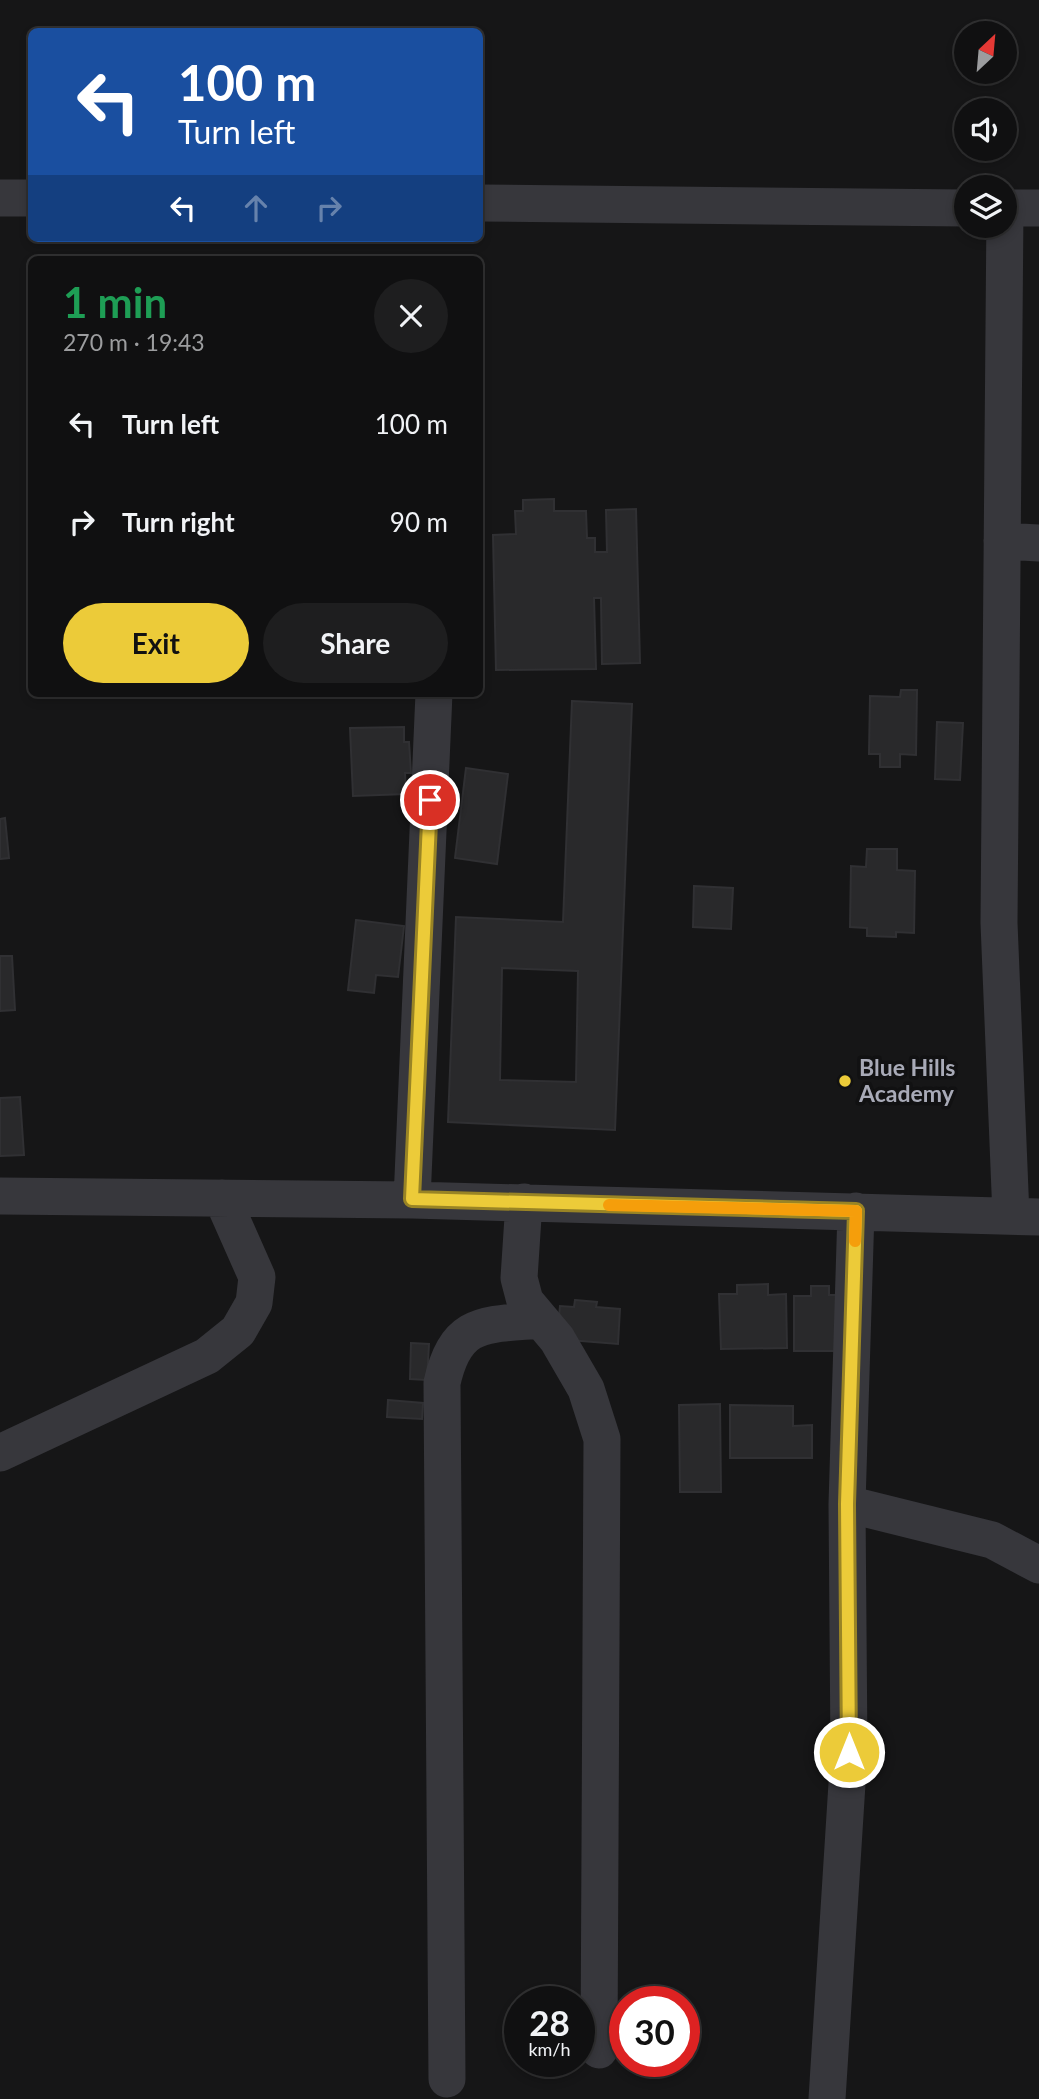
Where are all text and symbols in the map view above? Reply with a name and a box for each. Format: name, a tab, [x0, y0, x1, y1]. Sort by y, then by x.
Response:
north arrow	[954, 21, 1017, 84]
map controls	[954, 21, 1017, 238]
text: 100 m	[178, 53, 316, 111]
icon: left	[63, 56, 154, 147]
button: sound	[954, 98, 1017, 161]
text: Turn left	[178, 112, 295, 151]
button: layers	[954, 175, 1017, 238]
icon: left	[164, 189, 202, 227]
icon: ahead	[237, 189, 275, 227]
icon: right	[310, 189, 348, 227]
text: 1 min	[63, 277, 167, 327]
button: close	[374, 279, 448, 353]
text: 270 m · 19:43	[63, 328, 205, 356]
icon: left	[63, 405, 101, 443]
text: Turn left	[122, 408, 219, 440]
text: 100 m	[375, 408, 448, 440]
icon: right	[63, 503, 101, 541]
text: Turn right	[122, 506, 235, 538]
text: 90 m	[390, 506, 448, 538]
button: Exit	[63, 603, 249, 683]
button: Share	[263, 603, 448, 683]
pin	[400, 770, 460, 830]
icon: arrive	[411, 781, 449, 819]
place label: Blue Hills Academy	[858, 1053, 955, 1107]
marker: Blue Hills Academy	[837, 1073, 853, 1089]
position arrow	[812, 1715, 886, 1789]
speed limit sign: 30	[609, 1986, 700, 2077]
text: 28	[529, 2001, 570, 2043]
text: km/h	[528, 2038, 571, 2060]

